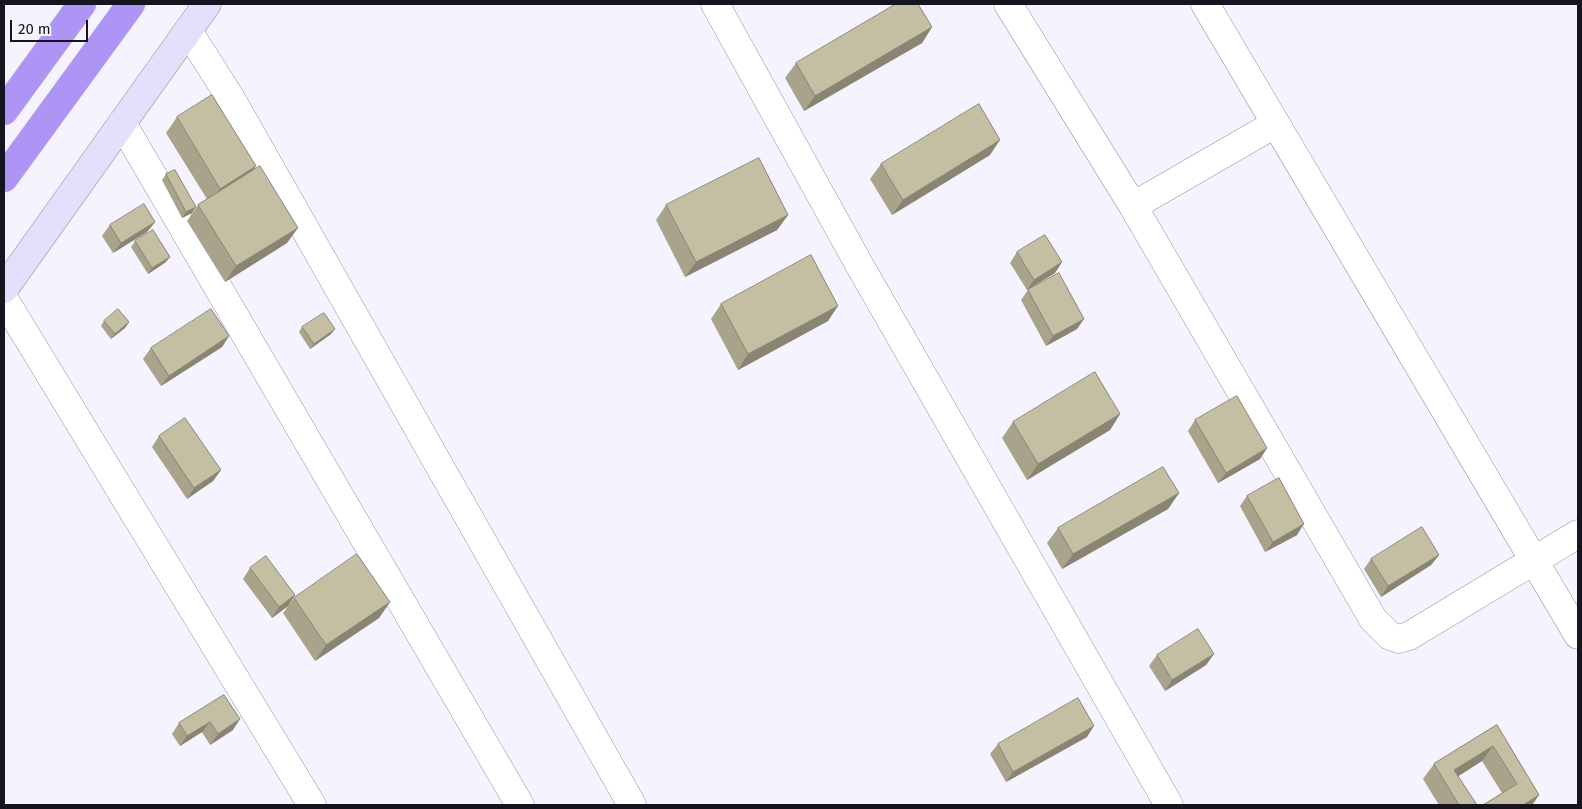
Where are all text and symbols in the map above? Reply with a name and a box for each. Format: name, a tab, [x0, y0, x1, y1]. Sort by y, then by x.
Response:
scale bar	[12, 10, 90, 42]
text: 20 m	[18, 20, 51, 38]

